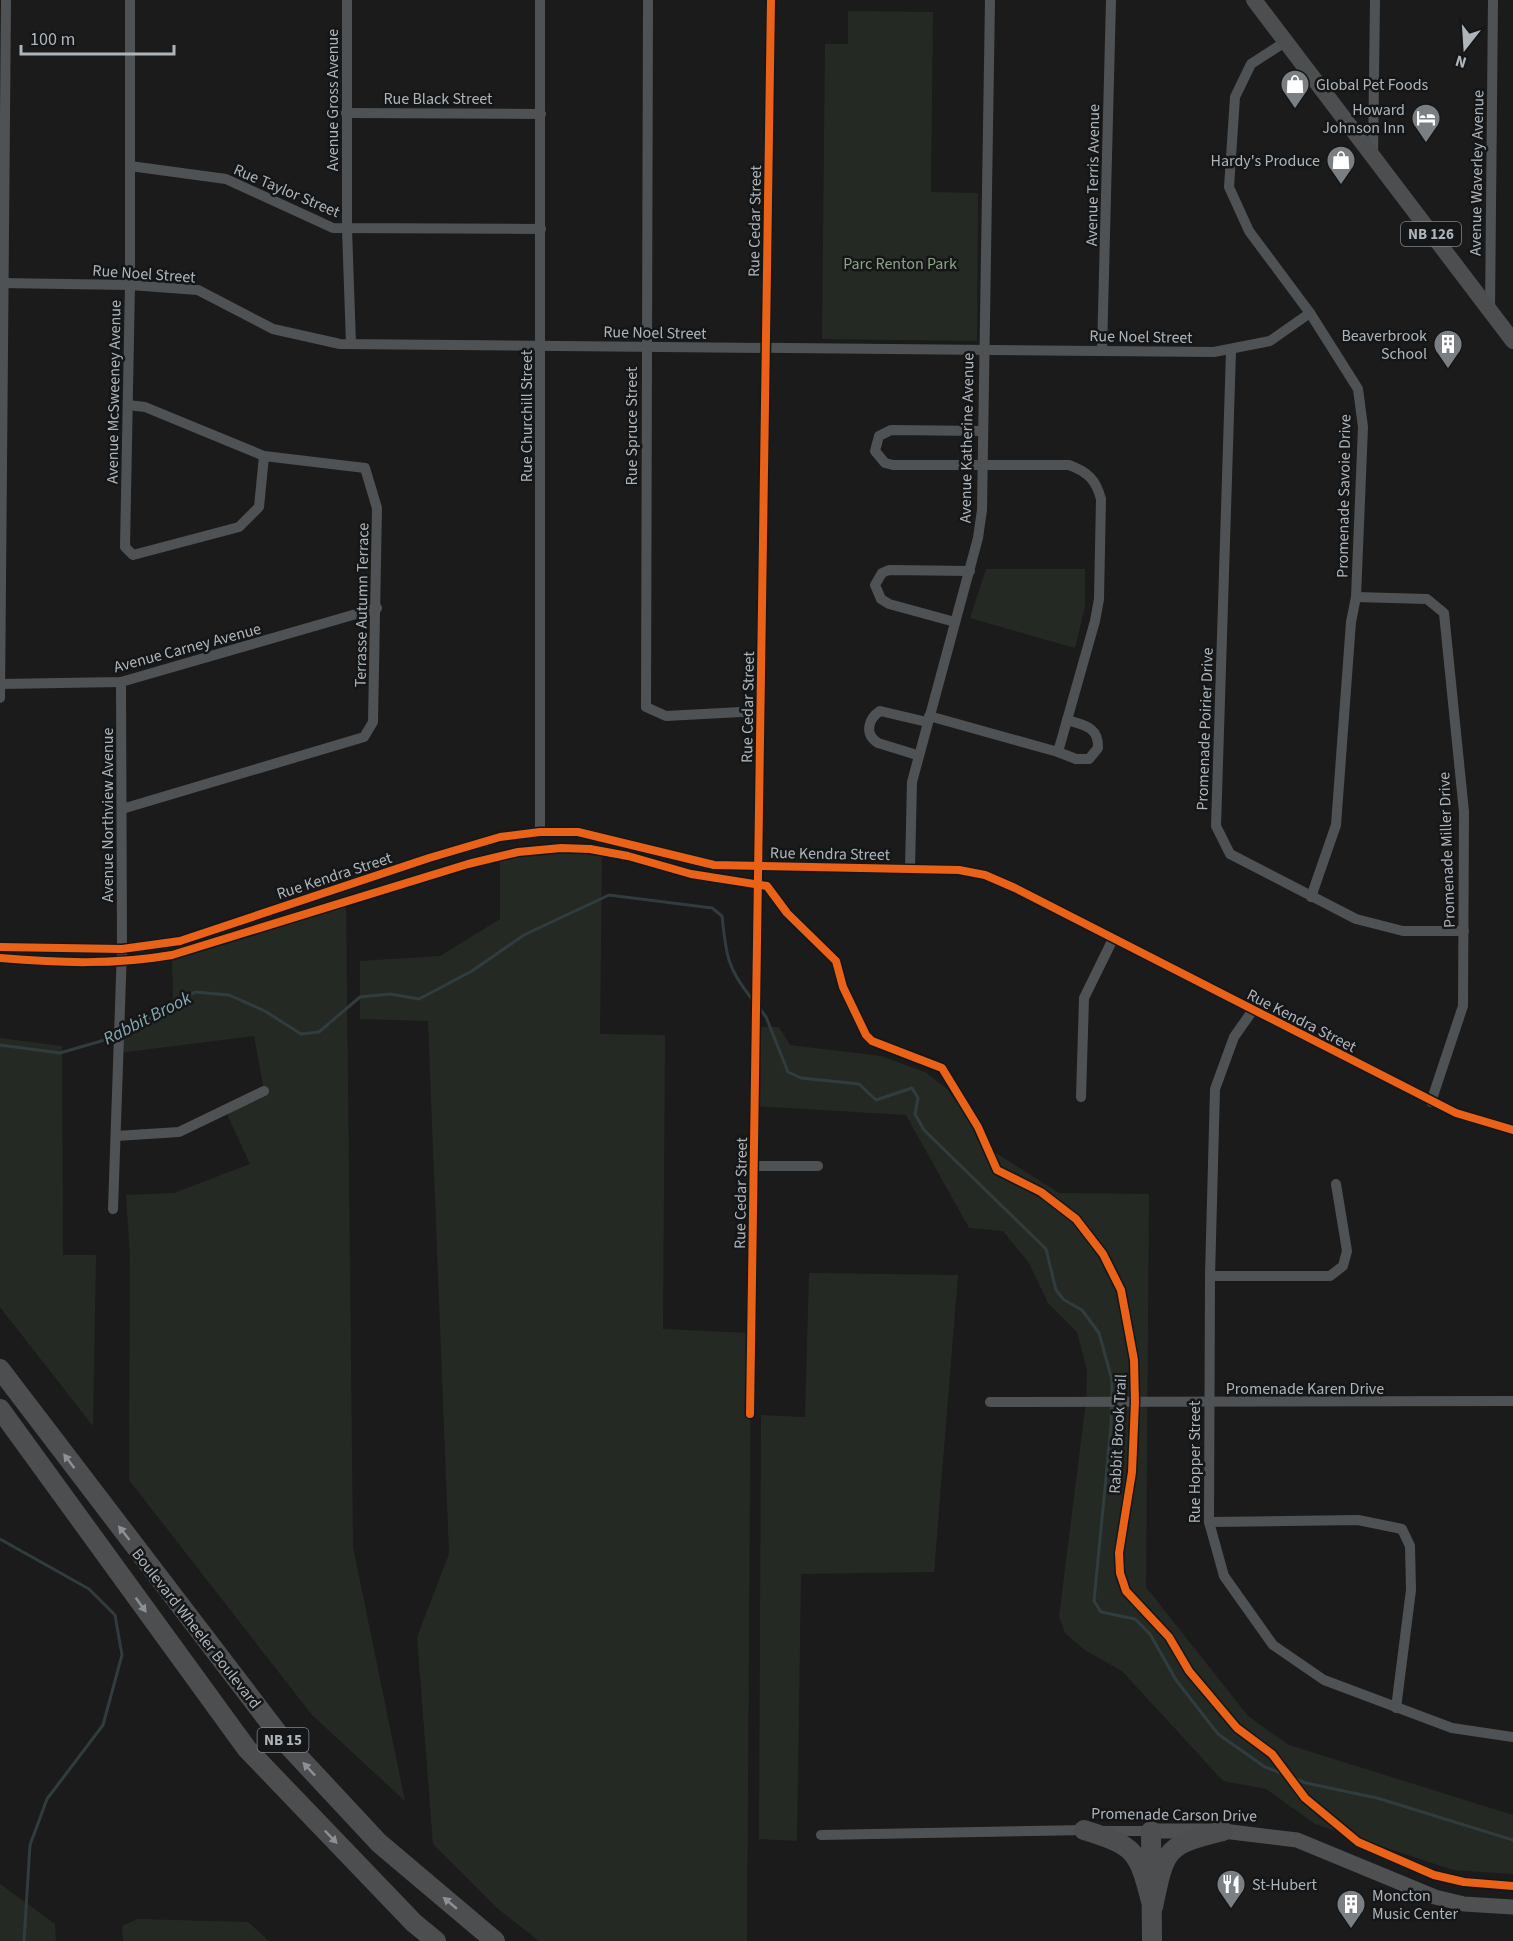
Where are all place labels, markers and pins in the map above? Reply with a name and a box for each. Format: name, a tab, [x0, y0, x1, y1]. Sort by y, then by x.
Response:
shop icon: Global Pet Foods	[1279, 68, 1311, 110]
place label: Global Pet Foods	[1316, 74, 1429, 96]
place label: Howard Johnson Inn	[1322, 99, 1405, 139]
hotel icon: Howard Johnson Inn	[1410, 102, 1442, 144]
shop icon: Hardy's Produce	[1325, 144, 1357, 186]
place label: Hardy's Produce	[1211, 150, 1320, 172]
place label: Beaverbrook School	[1341, 325, 1427, 365]
building icon: Beaverbrook School	[1432, 328, 1464, 370]
restaurant icon: St-Hubert	[1215, 1868, 1247, 1910]
place label: St-Hubert	[1252, 1874, 1318, 1896]
place label: Moncton Music Center	[1372, 1885, 1458, 1925]
building icon: Moncton Music Center	[1335, 1888, 1367, 1930]

